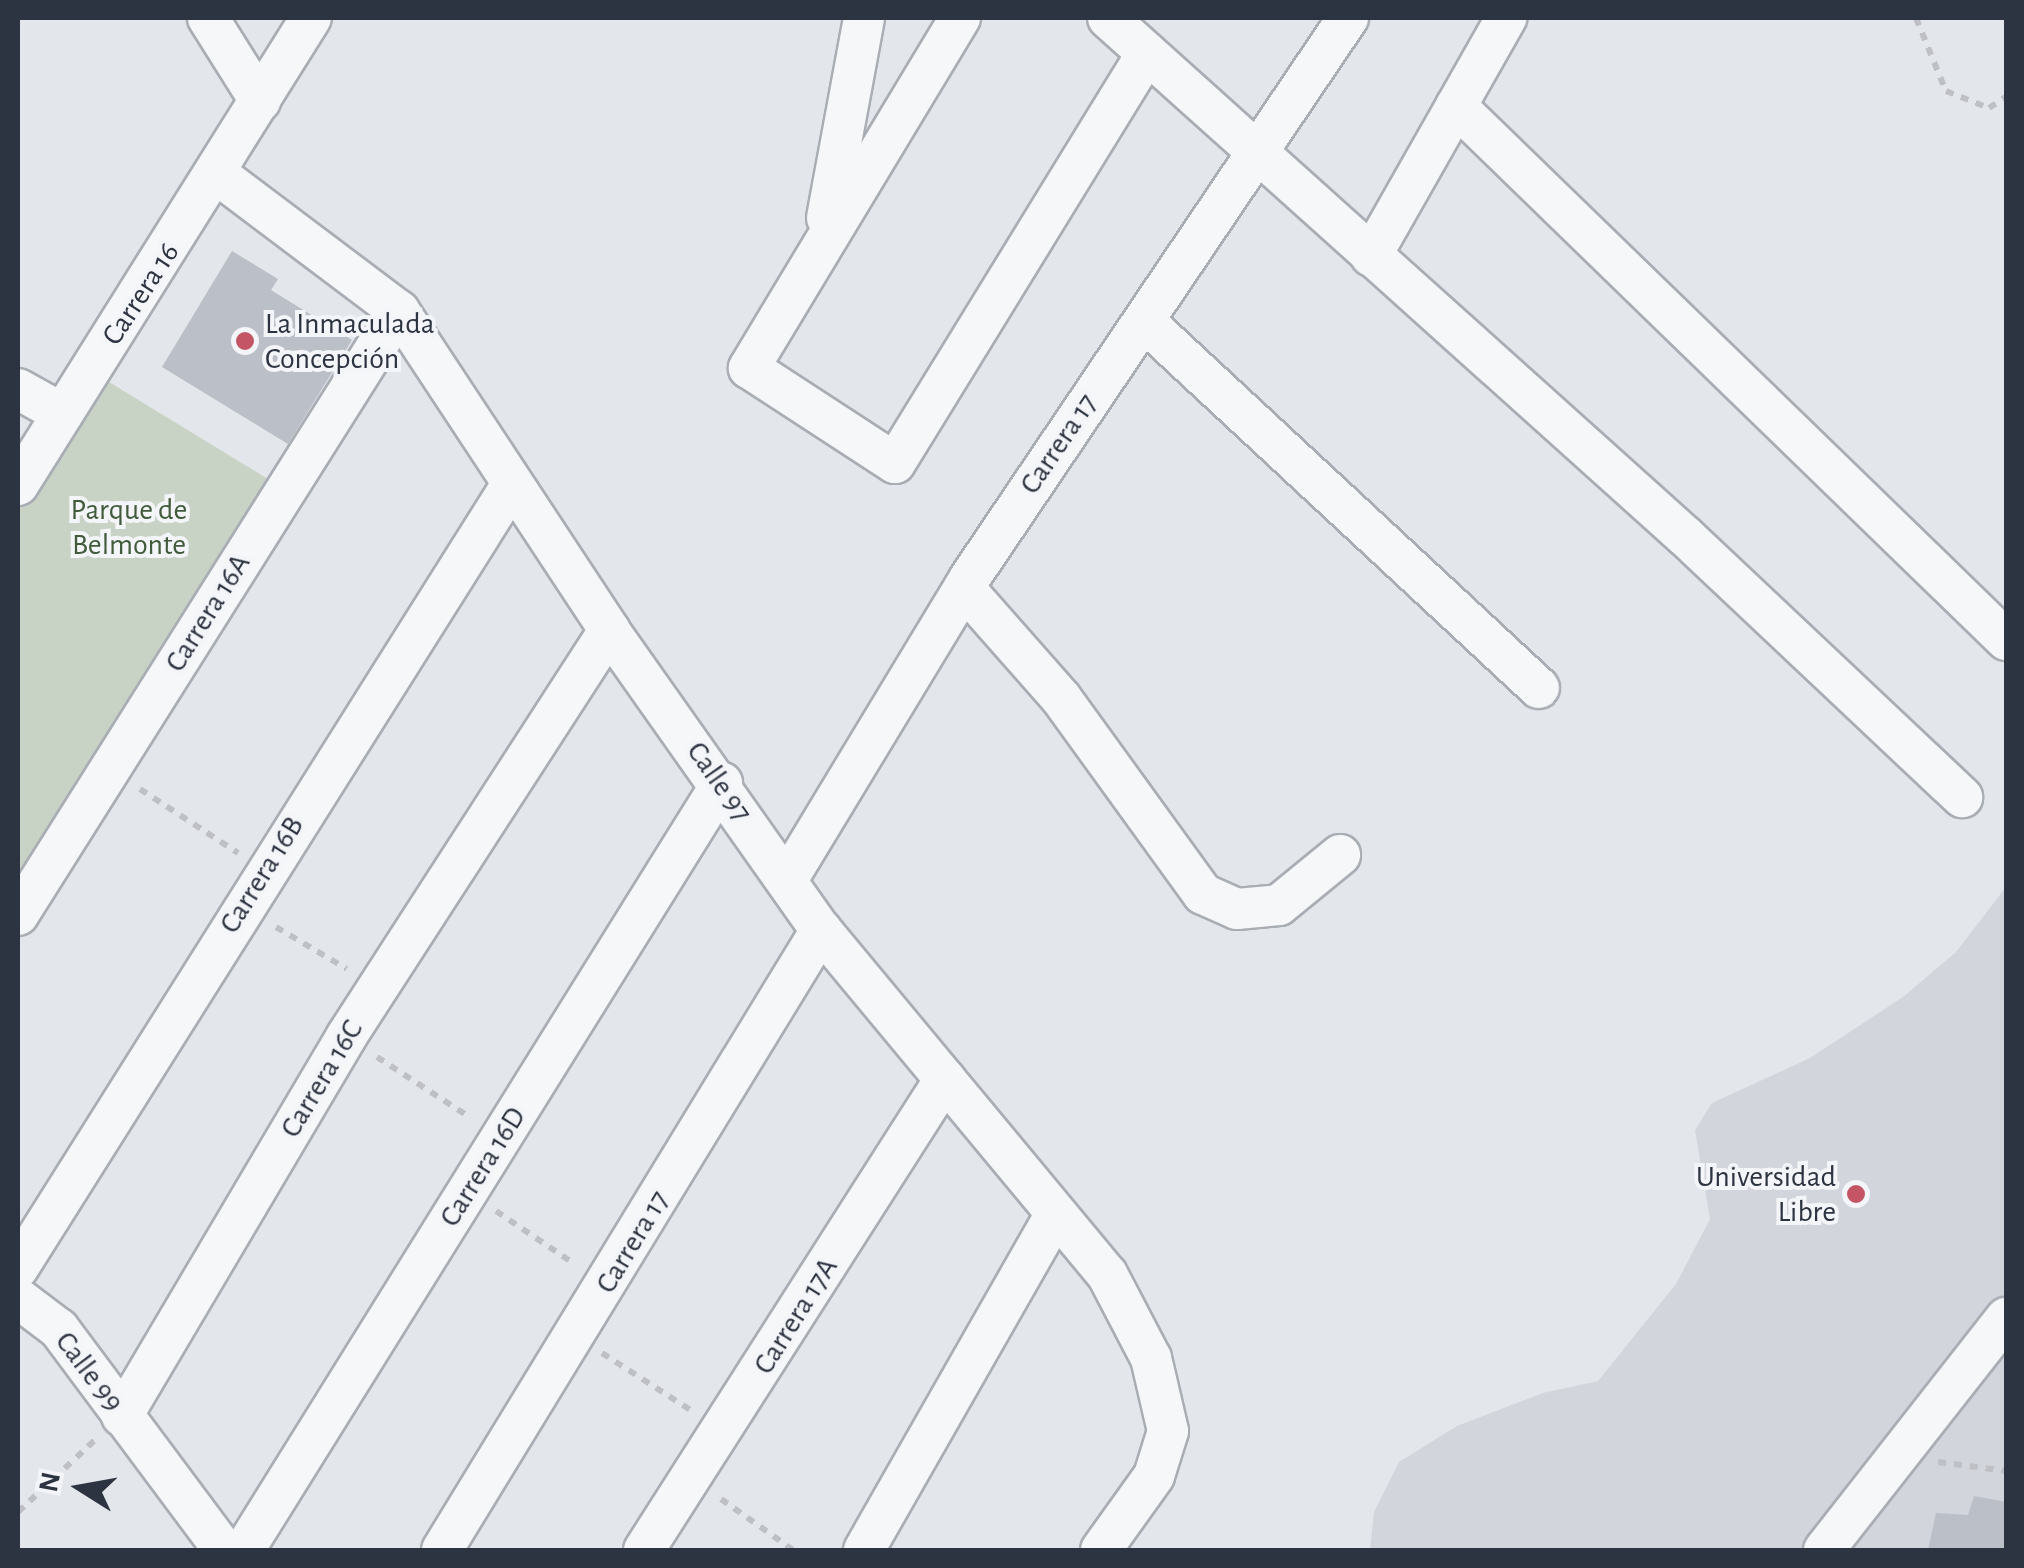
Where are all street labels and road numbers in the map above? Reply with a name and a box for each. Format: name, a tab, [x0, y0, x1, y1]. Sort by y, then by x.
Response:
street label: Carrera 16	[95, 236, 187, 352]
street label: Carrera 17	[1012, 387, 1106, 501]
street label: Carrera 16A	[158, 547, 258, 679]
street label: Calle 97	[679, 735, 759, 829]
street label: Carrera 16B	[212, 810, 312, 940]
street label: Carrera 16C	[273, 1014, 371, 1144]
street label: Carrera 16D	[432, 1100, 534, 1234]
street label: Carrera 17	[588, 1184, 678, 1300]
street label: Carrera 17A	[746, 1251, 846, 1381]
street label: Calle 99	[47, 1325, 131, 1419]

